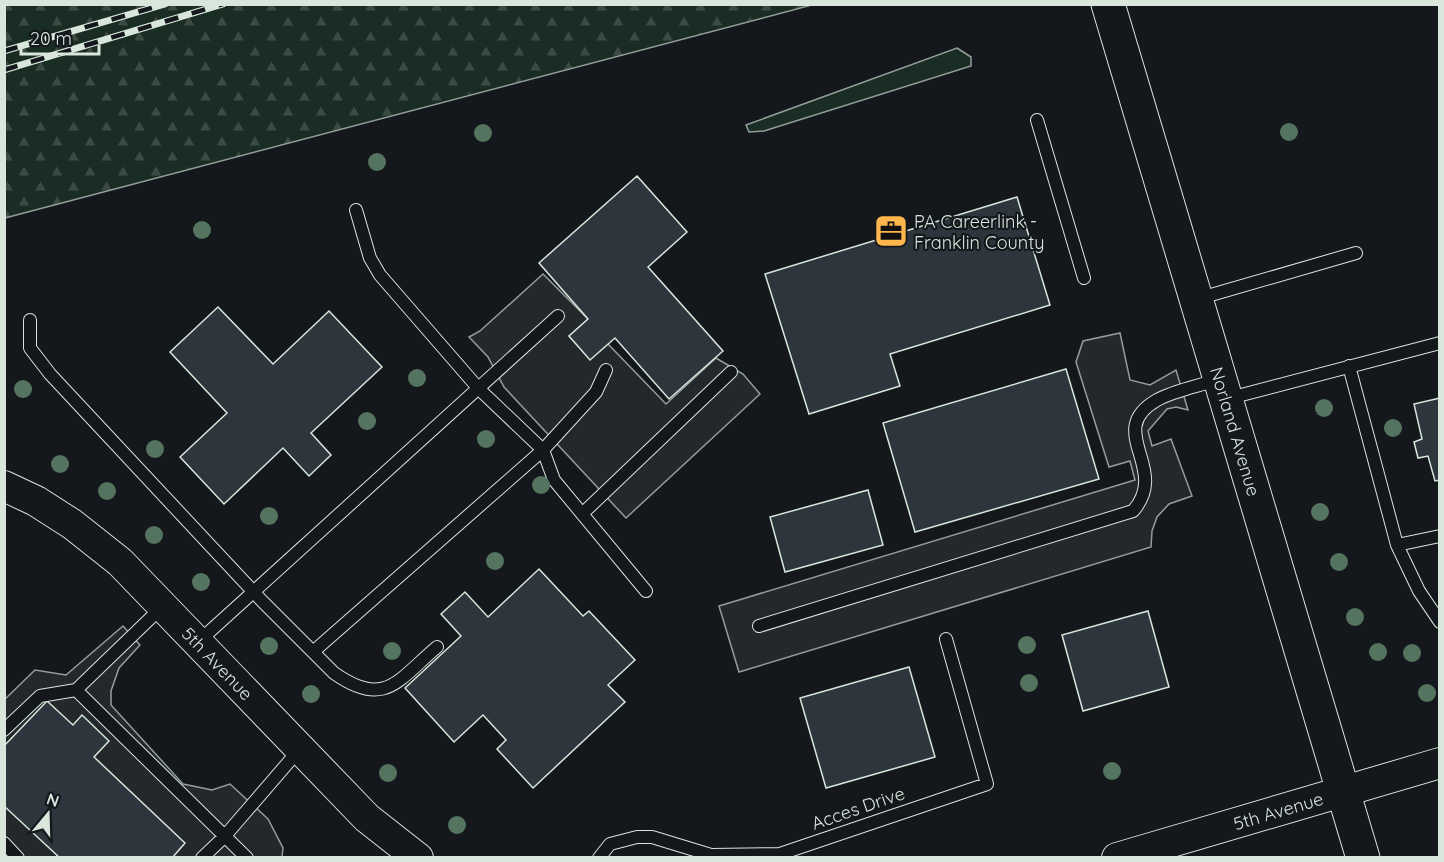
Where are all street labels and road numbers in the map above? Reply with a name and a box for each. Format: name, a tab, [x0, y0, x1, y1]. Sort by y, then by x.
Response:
street label: Norland Avenue	[1205, 364, 1266, 499]
street label: 5th Avenue	[177, 622, 258, 705]
street label: Acces Drive	[808, 781, 908, 835]
street label: 5th Avenue	[1230, 786, 1326, 835]

